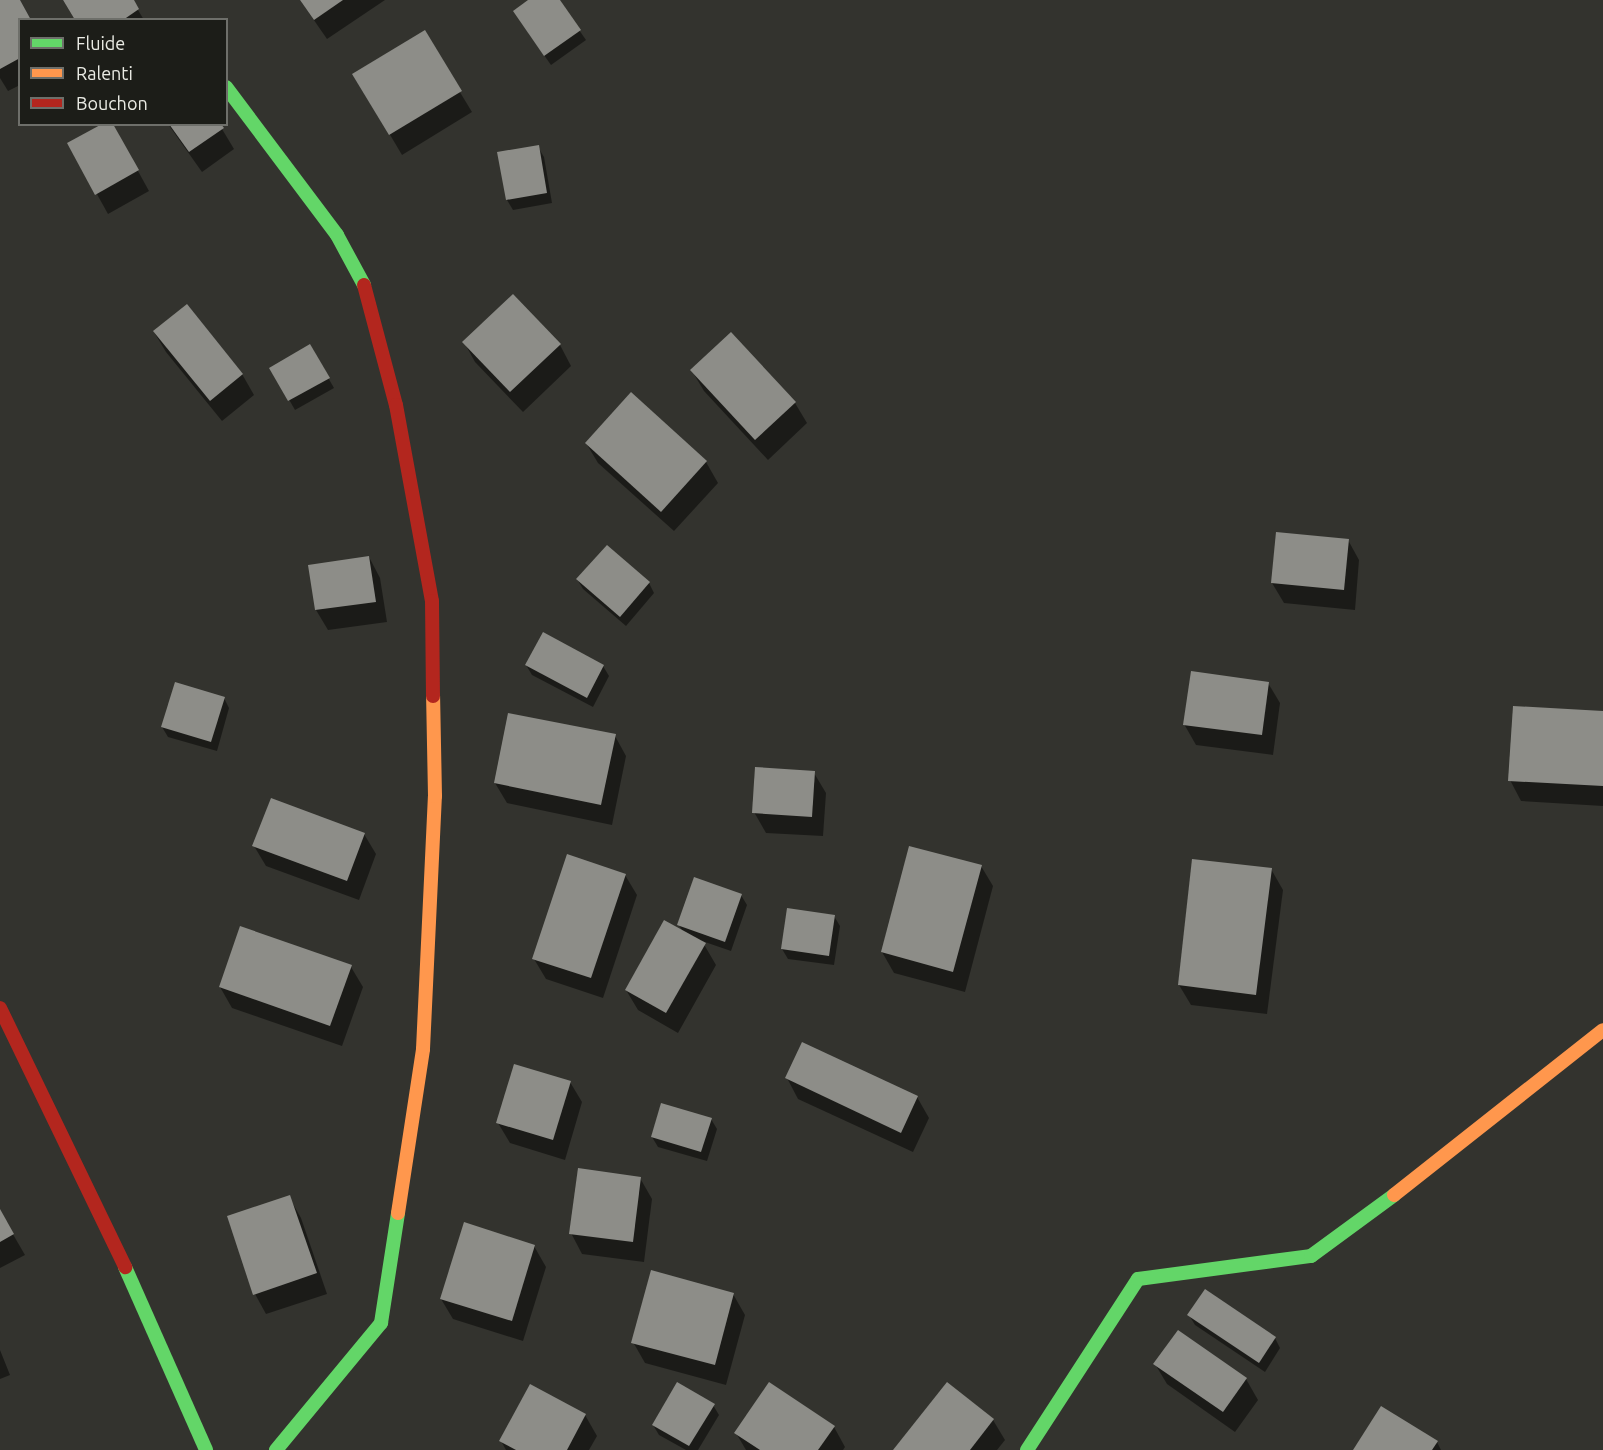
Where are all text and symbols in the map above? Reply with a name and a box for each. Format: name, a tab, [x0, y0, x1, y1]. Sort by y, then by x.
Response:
legend	[18, 18, 228, 126]
text: Fluide	[76, 33, 125, 53]
text: Ralenti	[76, 63, 133, 83]
text: Bouchon	[76, 93, 148, 113]

